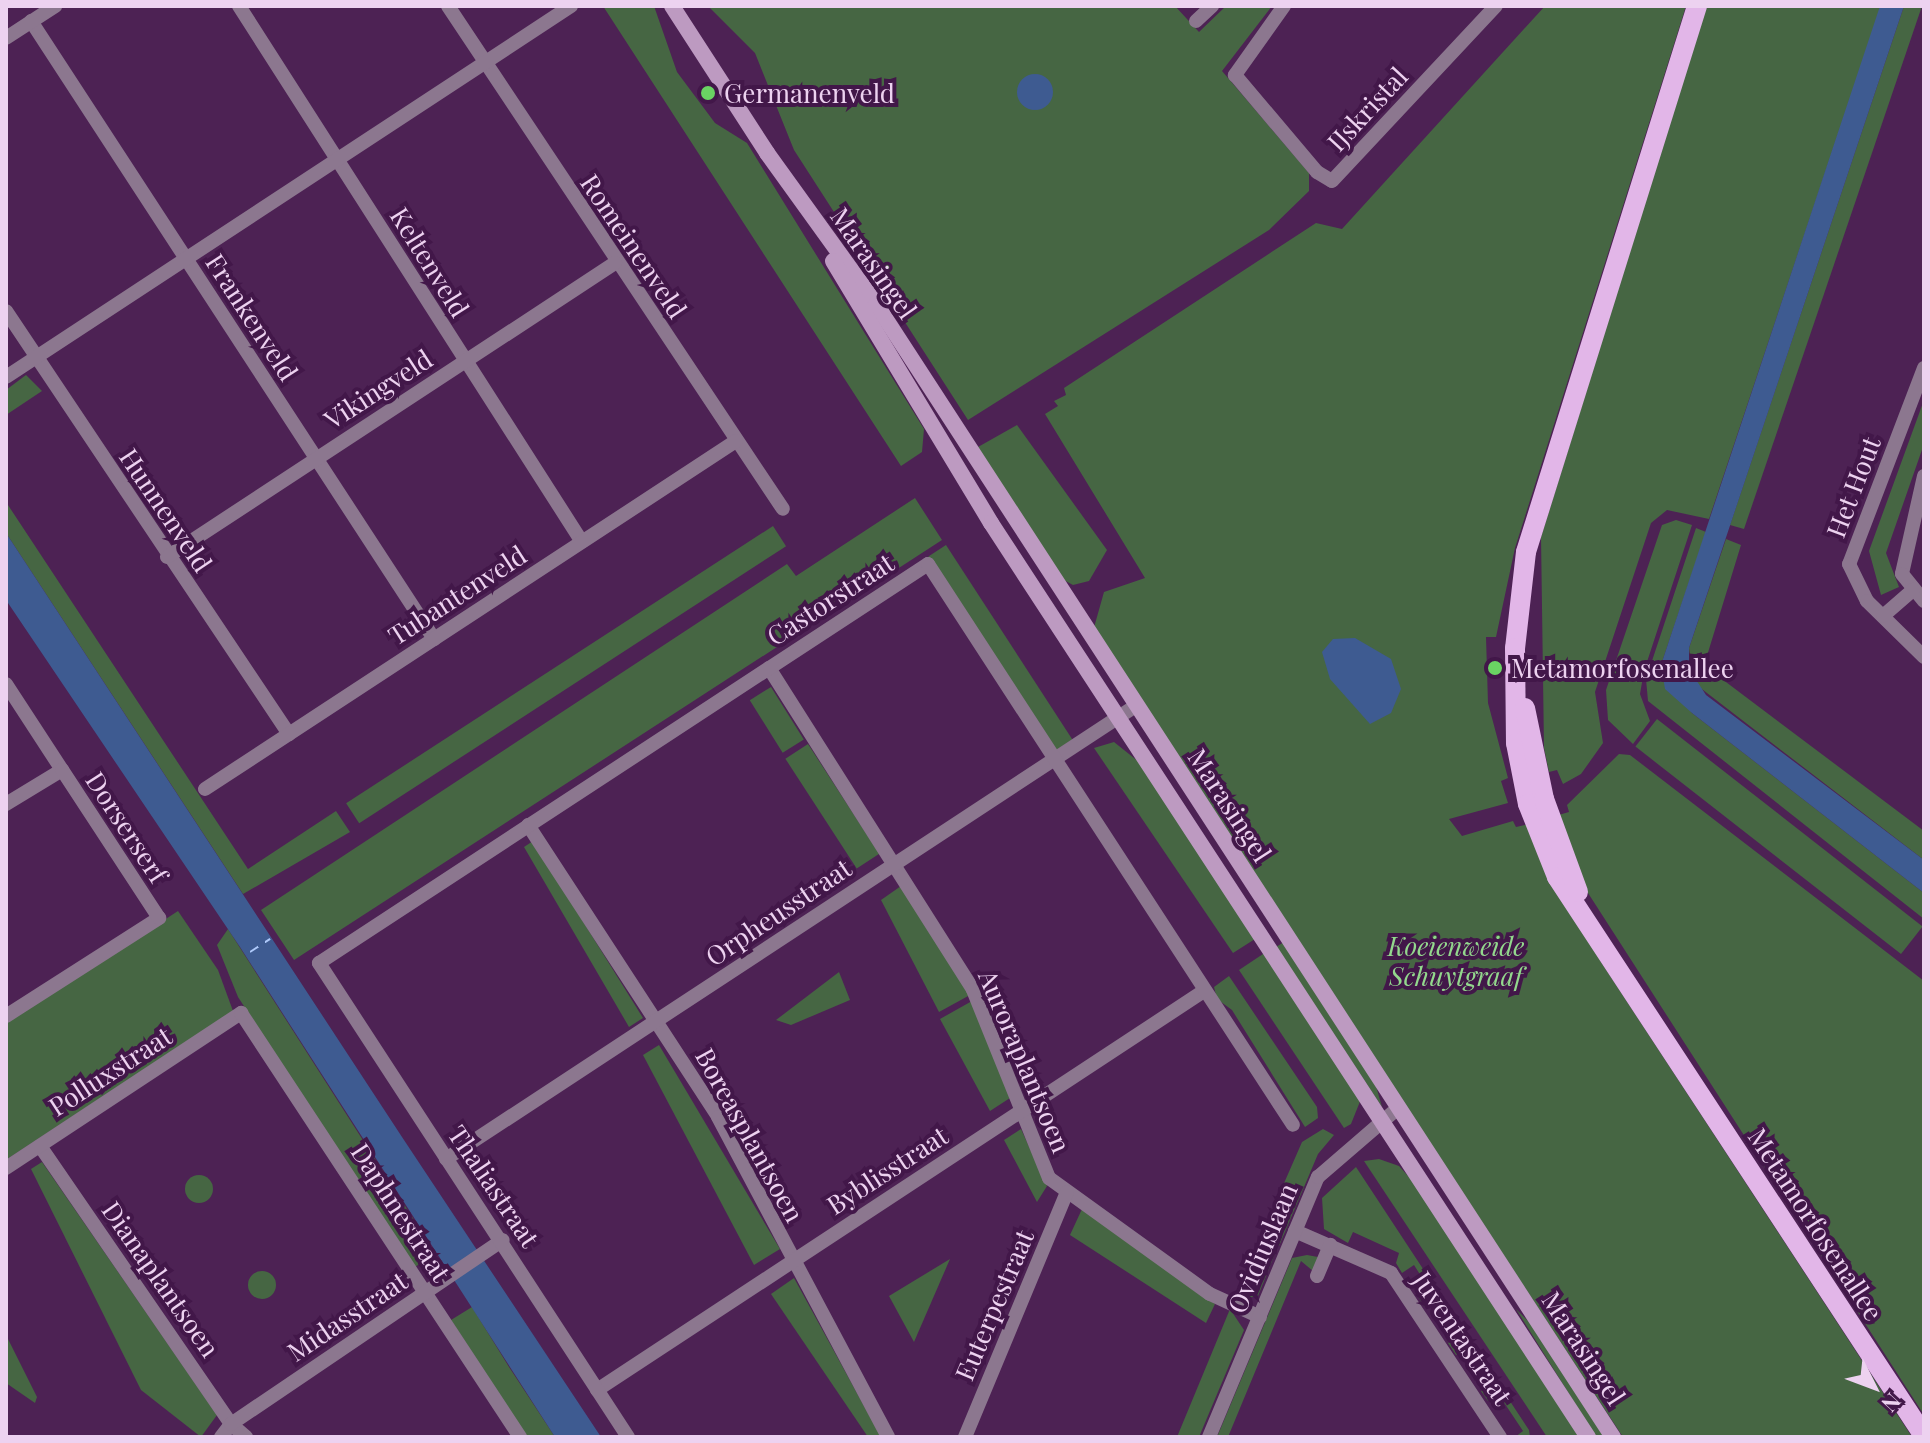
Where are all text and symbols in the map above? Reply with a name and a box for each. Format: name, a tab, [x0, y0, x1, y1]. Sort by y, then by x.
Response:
street label: IJskristal	[1320, 61, 1414, 157]
place label: Germanenveld	[724, 77, 895, 109]
marker: Germanenveld	[699, 84, 717, 102]
street label: Romeinenveld	[574, 168, 694, 324]
street label: Keltenveld	[384, 201, 476, 323]
street label: Marasingel	[824, 201, 924, 325]
street label: Frankenveld	[199, 248, 305, 386]
street label: Vikingveld	[318, 343, 438, 435]
street label: Het Hout	[1819, 432, 1887, 542]
street label: Hunnenveld	[113, 442, 219, 578]
street label: Tubantenveld	[382, 539, 532, 651]
street label: Castorstraat	[761, 546, 899, 652]
place label: Metamorfosenallee	[1511, 652, 1734, 684]
marker: Metamorfosenallee	[1486, 659, 1504, 677]
street label: Marasingel	[1182, 743, 1278, 867]
street label: Dorserserf	[80, 766, 174, 888]
street label: Orpheusstraat	[699, 852, 857, 972]
park label: Koeienweide Schuytgraaf	[1387, 930, 1525, 992]
street label: Auroraplantsoen	[972, 965, 1078, 1157]
street label: Polluxstraat	[43, 1020, 177, 1122]
street label: Boreasplantsoen	[689, 1043, 811, 1227]
street label: Thaliastraat	[442, 1119, 546, 1253]
street label: Byblisstraat	[821, 1119, 953, 1221]
street label: Metamorfosenallee	[1742, 1122, 1890, 1326]
street label: Daphnestraat	[345, 1137, 457, 1287]
street label: Ovidiuslaan	[1221, 1178, 1303, 1318]
street label: Dianaplantsoen	[96, 1195, 226, 1363]
street label: Euterpestraat	[948, 1225, 1040, 1385]
street label: Midasstraat	[281, 1265, 413, 1367]
street label: Juventastraat	[1407, 1265, 1519, 1411]
street label: Marasingel	[1536, 1286, 1632, 1410]
north arrow	[1834, 1347, 1914, 1427]
text: N	[1875, 1387, 1908, 1419]

